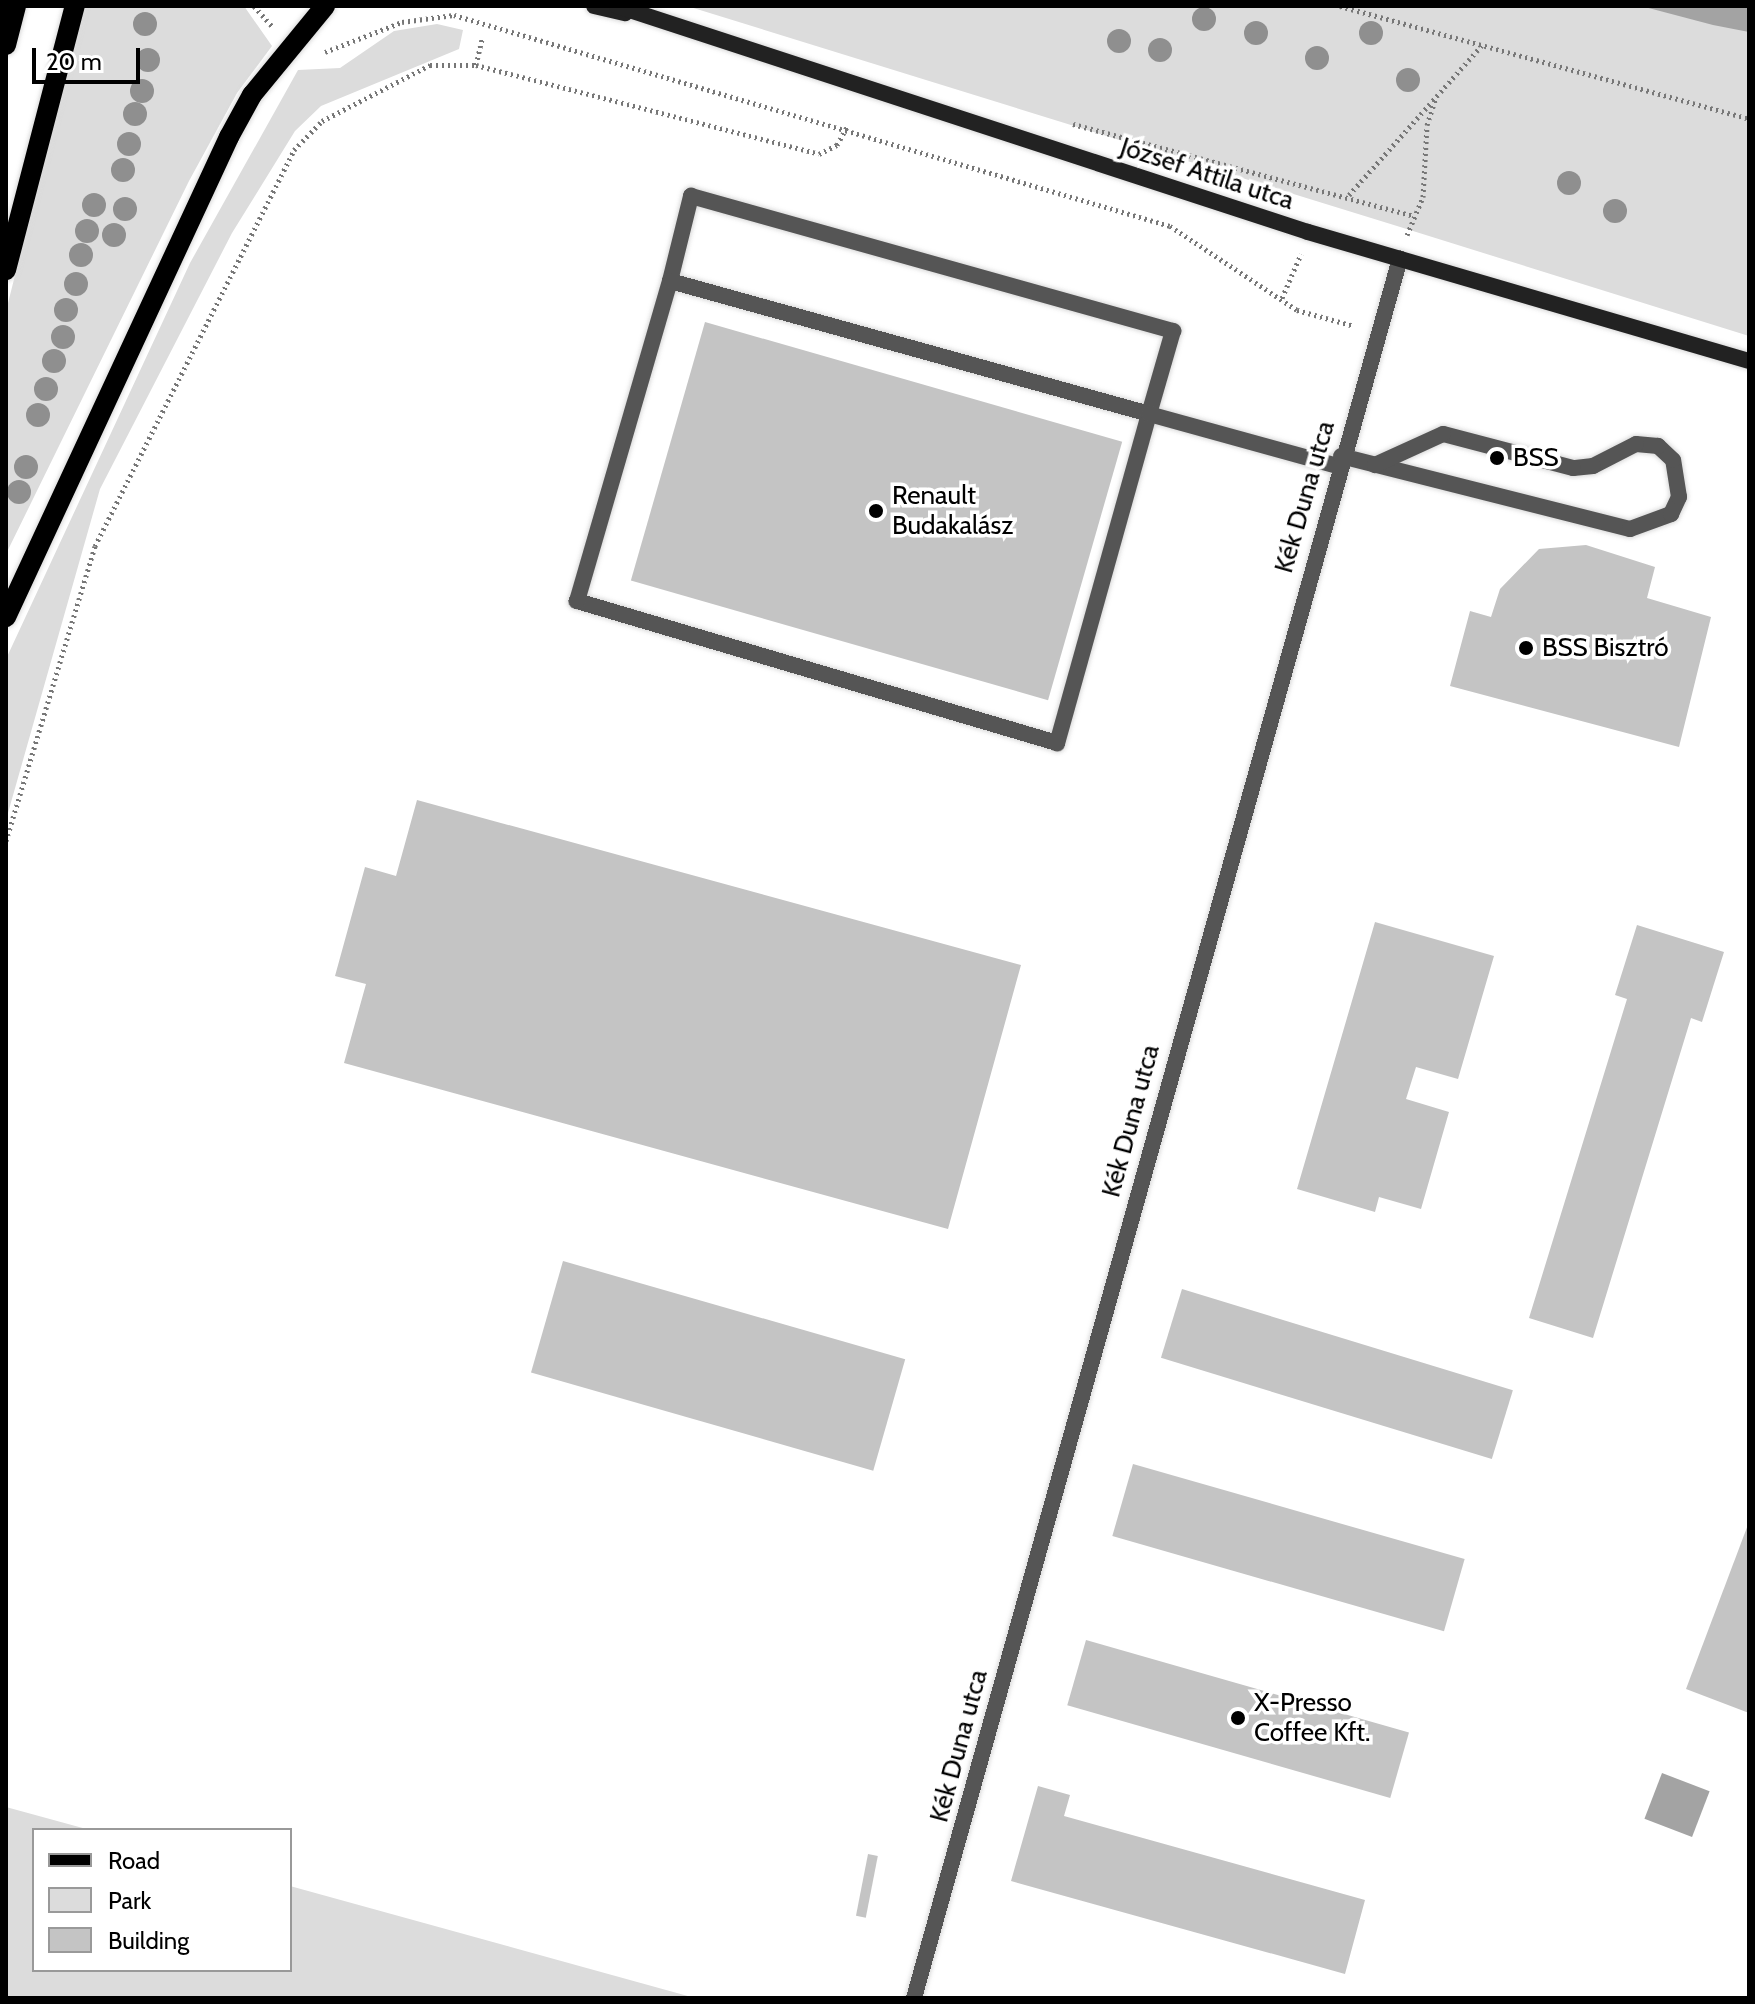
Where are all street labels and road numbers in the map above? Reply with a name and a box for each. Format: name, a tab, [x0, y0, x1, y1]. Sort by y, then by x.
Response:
street label: József Attila utca	[1116, 131, 1298, 217]
street label: Kék Duna utca	[1268, 418, 1342, 576]
street label: Kék Duna utca	[1096, 1041, 1166, 1201]
street label: Kék Duna utca	[924, 1666, 994, 1826]

